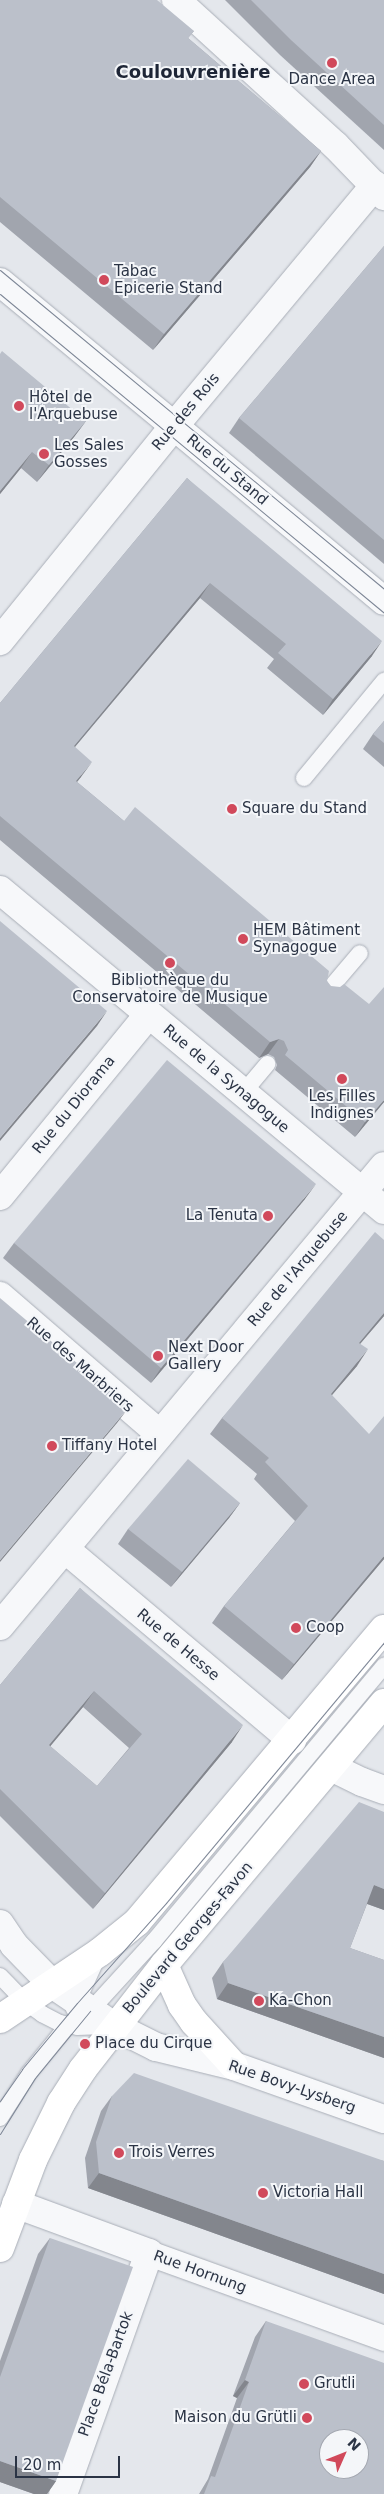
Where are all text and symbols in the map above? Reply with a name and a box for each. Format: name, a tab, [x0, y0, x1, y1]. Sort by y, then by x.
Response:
marker: Dance Area	[326, 57, 338, 69]
district label: Coulouvrenière	[116, 61, 270, 83]
place label: Dance Area	[288, 71, 376, 89]
place label: Tabac Epicerie Stand	[114, 262, 223, 297]
marker: Tabac Epicerie Stand	[98, 274, 110, 286]
street label: Rue des Rois	[148, 370, 224, 454]
place label: Hôtel de l'Arquebuse	[29, 388, 118, 423]
marker: Hôtel de l'Arquebuse	[13, 400, 25, 412]
street label: Rue du Stand	[183, 431, 271, 509]
place label: Les Sales Gosses	[54, 436, 124, 471]
marker: Les Sales Gosses	[38, 448, 50, 460]
place label: Square du Stand	[242, 800, 367, 818]
marker: Square du Stand	[226, 803, 238, 815]
place label: HEM Bâtiment Synagogue	[253, 921, 360, 956]
marker: HEM Bâtiment Synagogue	[237, 933, 249, 945]
marker: Bibliothèque du Conservatoire de Musique	[164, 957, 176, 969]
place label: Bibliothèque du Conservatoire de Musique	[72, 971, 268, 1006]
street label: Rue de la Synagogue	[159, 1021, 293, 1137]
street label: Rue du Diorama	[29, 1052, 119, 1158]
marker: Les Filles Indignes	[336, 1073, 348, 1085]
place label: Les Filles Indignes	[309, 1087, 375, 1122]
place label: La Tenuta	[186, 1207, 258, 1225]
street label: Rue de l'Arquebuse	[244, 1207, 352, 1331]
marker: La Tenuta	[262, 1210, 274, 1222]
street label: Rue des Marbriers	[23, 1314, 137, 1416]
place label: Next Door Gallery	[168, 1338, 244, 1373]
marker: Next Door Gallery	[152, 1350, 164, 1362]
place label: Tiffany Hotel	[62, 1437, 157, 1455]
marker: Tiffany Hotel	[46, 1440, 58, 1452]
street label: Rue de Hesse	[133, 1605, 223, 1685]
place label: Coop	[306, 1619, 344, 1637]
marker: Coop	[290, 1622, 302, 1634]
street label: Boulevard Georges-Favon	[119, 1858, 257, 2018]
place label: Ka-Chon	[269, 1992, 332, 2010]
marker: Ka-Chon	[253, 1995, 265, 2007]
place label: Place du Cirque	[95, 2035, 212, 2053]
marker: Place du Cirque	[79, 2038, 91, 2050]
street label: Rue Bovy-Lysberg	[226, 2057, 358, 2117]
place label: Trois Verres	[129, 2144, 215, 2162]
marker: Trois Verres	[113, 2147, 125, 2159]
place label: Victoria Hall	[273, 2184, 364, 2202]
marker: Victoria Hall	[257, 2187, 269, 2199]
street label: Rue Hornung	[151, 2247, 249, 2297]
street label: Place Béla-Bartok	[75, 2309, 137, 2439]
place label: Grutli	[314, 2375, 356, 2393]
marker: Grutli	[298, 2378, 310, 2390]
place label: Maison du Grütli	[174, 2409, 297, 2427]
marker: Maison du Grütli	[301, 2412, 313, 2424]
north arrow	[319, 2429, 369, 2479]
text: N	[344, 2435, 364, 2454]
scale bar	[18, 2446, 122, 2478]
text: 20 m	[23, 2456, 61, 2474]

